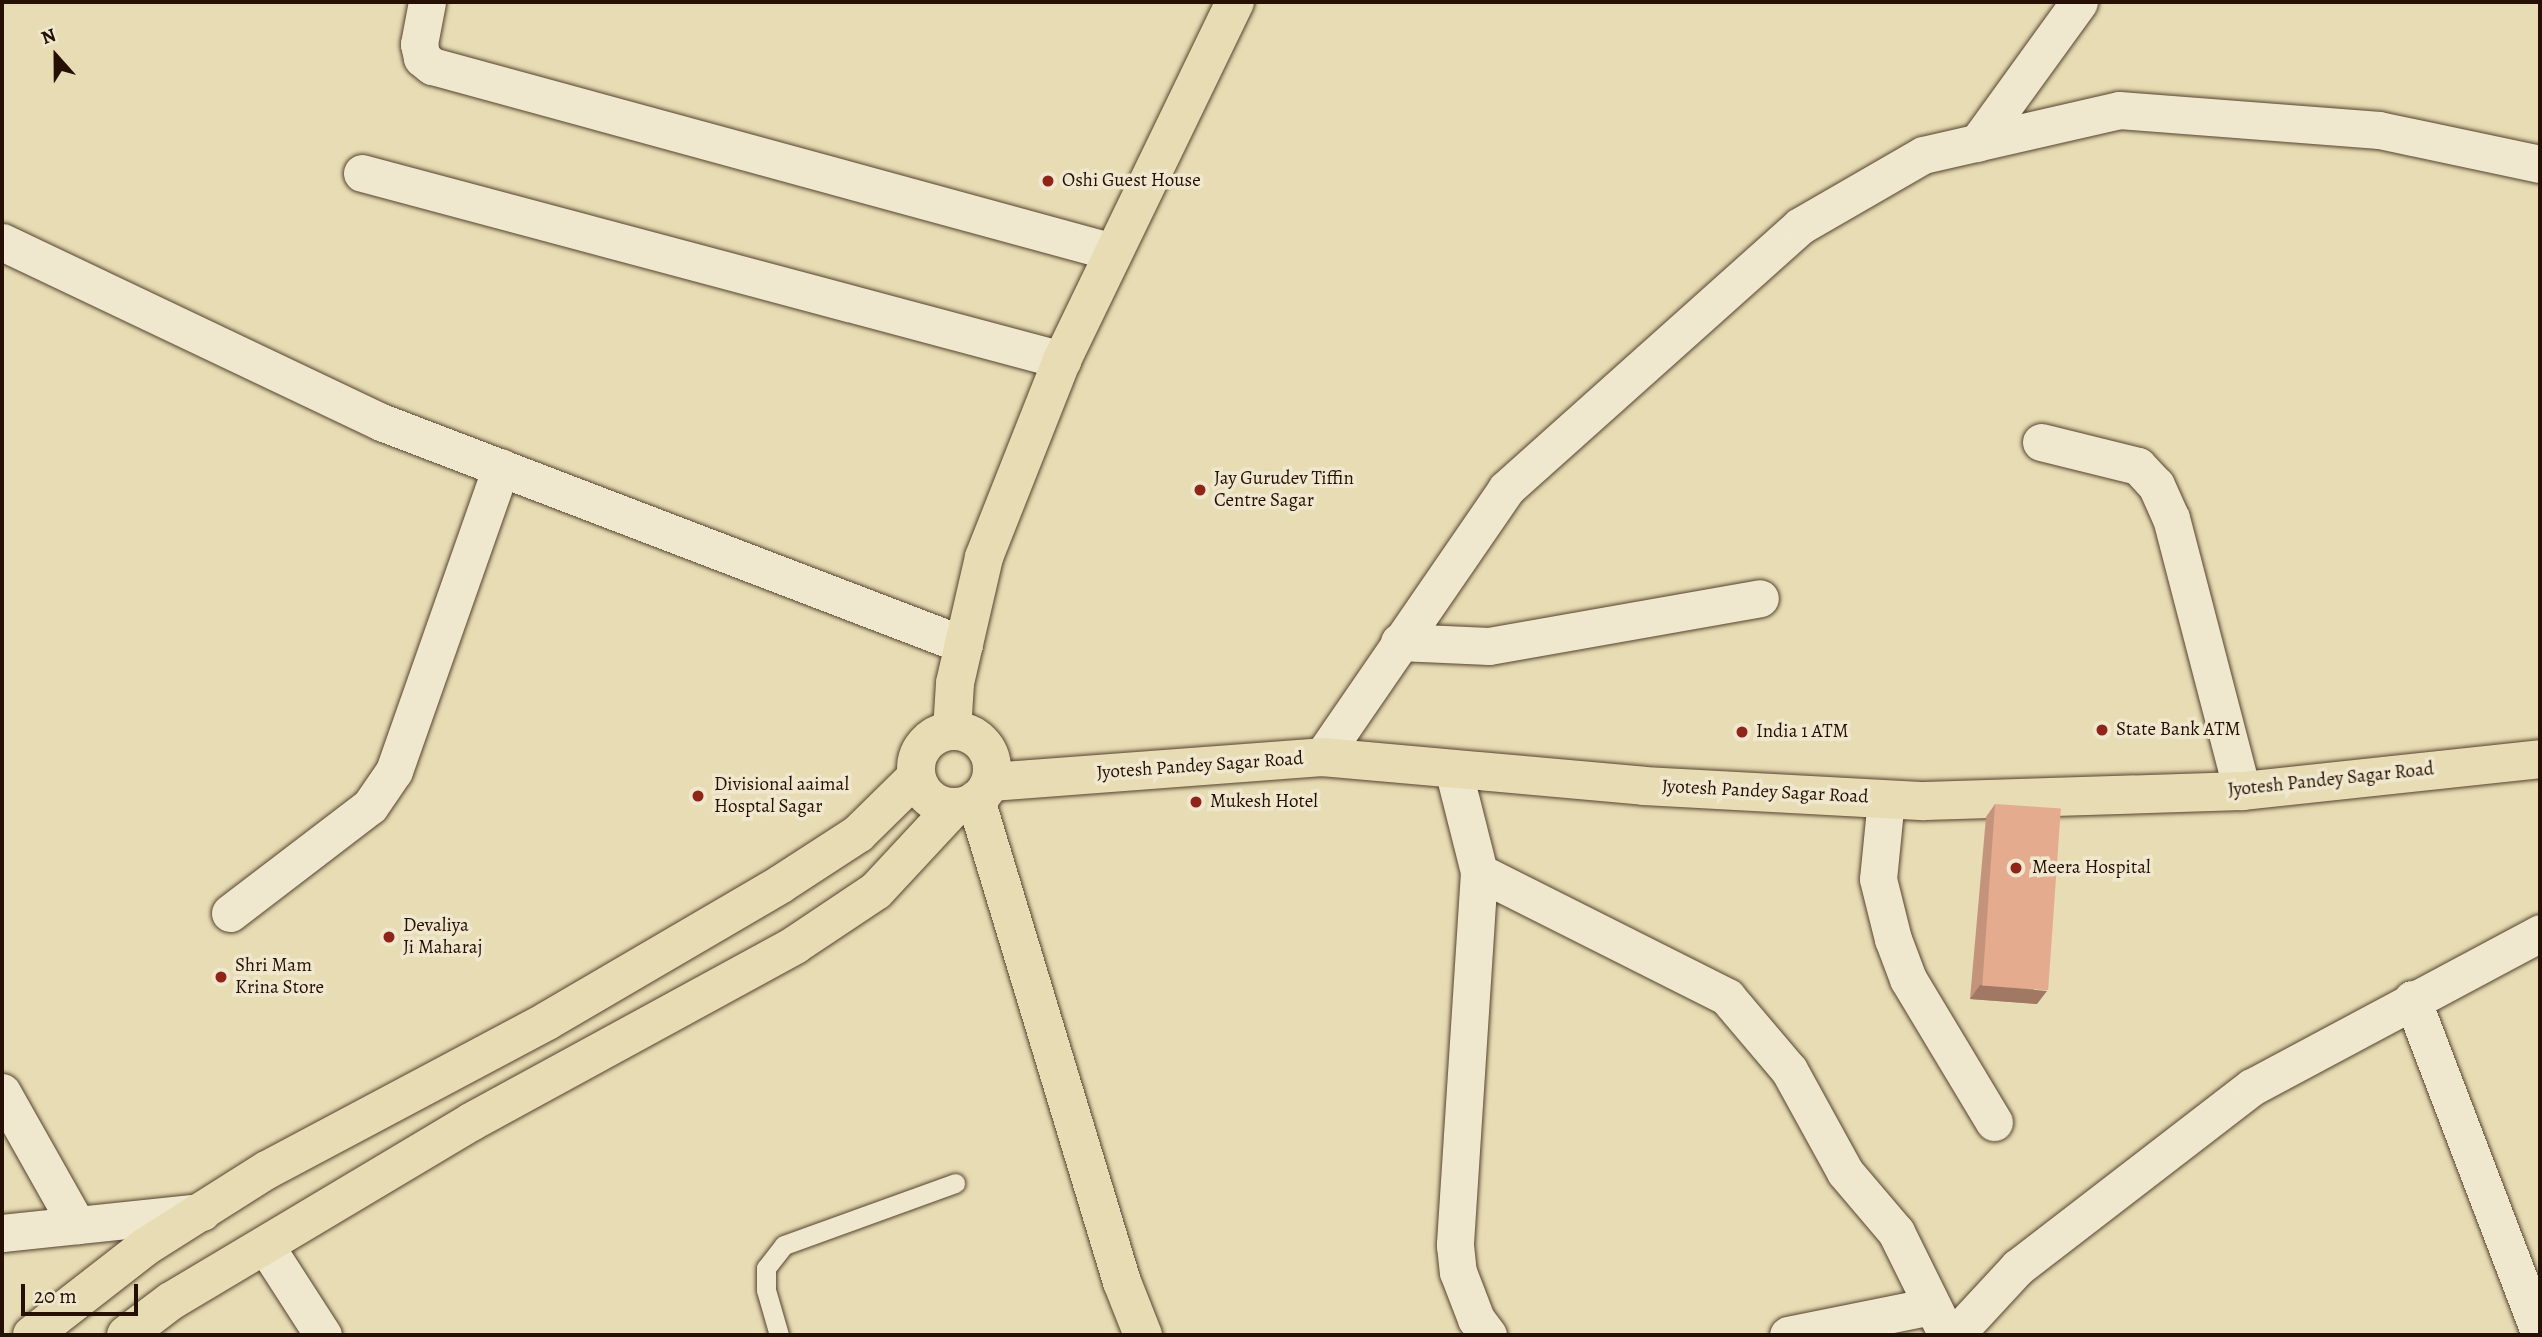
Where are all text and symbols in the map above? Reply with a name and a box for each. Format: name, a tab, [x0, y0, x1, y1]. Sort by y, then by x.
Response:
north arrow	[21, 21, 91, 91]
text: N	[37, 22, 60, 51]
place label: Oshi Guest House	[1062, 170, 1201, 192]
marker: Oshi Guest House	[1040, 173, 1056, 189]
place label: Jay Gurudev Tiffin Centre Sagar	[1214, 468, 1354, 512]
marker: Jay Gurudev Tiffin Centre Sagar	[1192, 482, 1208, 498]
place label: State Bank ATM	[2116, 719, 2241, 741]
place label: India 1 ATM	[1756, 721, 1849, 743]
marker: State Bank ATM	[2094, 722, 2110, 738]
marker: India 1 ATM	[1734, 724, 1750, 740]
street label: Jyotesh Pandey Sagar Road	[1096, 747, 1304, 785]
street label: Jyotesh Pandey Sagar Road	[2227, 758, 2435, 802]
place label: Divisional aaimal Hosptal Sagar	[714, 774, 849, 818]
street label: Jyotesh Pandey Sagar Road	[1661, 775, 1869, 809]
marker: Divisional aaimal Hosptal Sagar	[688, 786, 708, 806]
place label: Mukesh Hotel	[1210, 791, 1318, 813]
marker: Mukesh Hotel	[1188, 794, 1204, 810]
place label: Meera Hospital	[2032, 857, 2151, 879]
marker: Meera Hospital	[2006, 858, 2026, 878]
place label: Devaliya Ji Maharaj	[403, 915, 482, 959]
marker: Devaliya Ji Maharaj	[381, 929, 397, 945]
place label: Shri Mam Krina Store	[235, 955, 324, 999]
marker: Shri Mam Krina Store	[213, 969, 229, 985]
scale bar	[24, 1270, 142, 1314]
text: 20 m	[34, 1282, 77, 1310]

